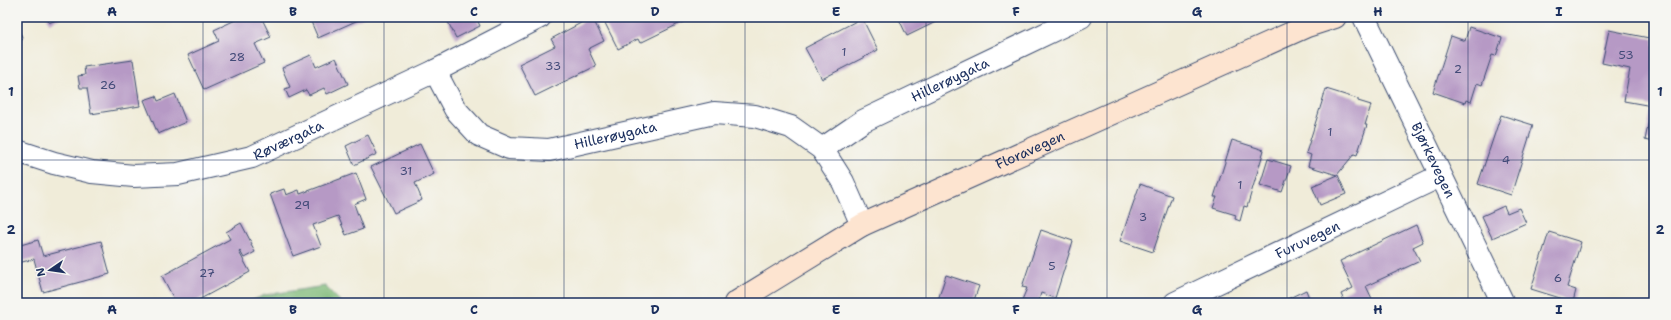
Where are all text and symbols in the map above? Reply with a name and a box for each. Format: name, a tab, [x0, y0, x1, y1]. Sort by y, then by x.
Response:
text: A	[107, 3, 117, 20]
text: B	[289, 3, 297, 20]
text: C	[470, 3, 478, 20]
text: D	[650, 3, 660, 20]
text: E	[832, 3, 841, 20]
text: F	[1012, 3, 1020, 20]
text: G	[1192, 3, 1203, 20]
text: H	[1373, 3, 1383, 20]
text: I	[1555, 3, 1563, 20]
house number: 1	[841, 44, 847, 60]
house number: 53	[1618, 47, 1634, 63]
house number: 28	[229, 49, 245, 65]
street label: Hillerøygata	[908, 53, 992, 106]
house number: 33	[545, 58, 561, 74]
house number: 2	[1454, 61, 1462, 77]
house number: 26	[100, 77, 116, 93]
text: 1	[8, 83, 14, 100]
text: 1	[1657, 83, 1663, 100]
street label: Røværgata	[250, 116, 326, 164]
street label: Hillerøygata	[572, 117, 659, 153]
street label: Bjørkevegen	[1407, 119, 1460, 201]
house number: 1	[1327, 124, 1333, 140]
street label: Floravegen	[993, 126, 1068, 173]
house number: 4	[1502, 152, 1510, 168]
house number: 31	[400, 163, 412, 179]
house number: 1	[1237, 177, 1243, 193]
house number: 29	[294, 197, 310, 213]
house number: 3	[1139, 209, 1147, 225]
street label: Furuvegen	[1272, 216, 1343, 263]
text: 2	[6, 221, 16, 238]
text: 2	[1655, 221, 1665, 238]
north arrow	[30, 250, 70, 290]
house number: 5	[1048, 258, 1056, 274]
house number: 27	[199, 265, 215, 281]
text: N	[32, 266, 49, 278]
house number: 6	[1554, 270, 1562, 286]
text: A	[107, 301, 117, 318]
text: B	[289, 301, 297, 318]
text: C	[470, 301, 478, 318]
text: D	[650, 301, 660, 318]
text: E	[832, 301, 841, 318]
text: F	[1012, 301, 1020, 318]
text: G	[1192, 301, 1203, 318]
text: H	[1373, 301, 1383, 318]
text: I	[1555, 301, 1563, 318]

